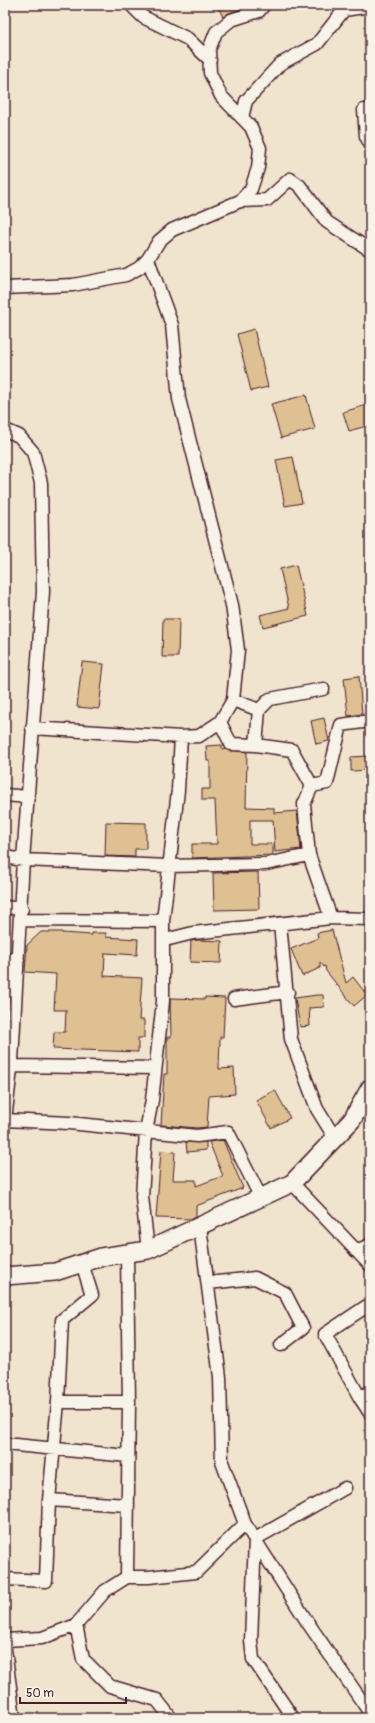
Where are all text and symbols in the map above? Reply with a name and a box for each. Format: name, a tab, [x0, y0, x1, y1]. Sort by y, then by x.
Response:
scale bar	[20, 1679, 126, 1705]
text: 50 m	[26, 1686, 54, 1701]

